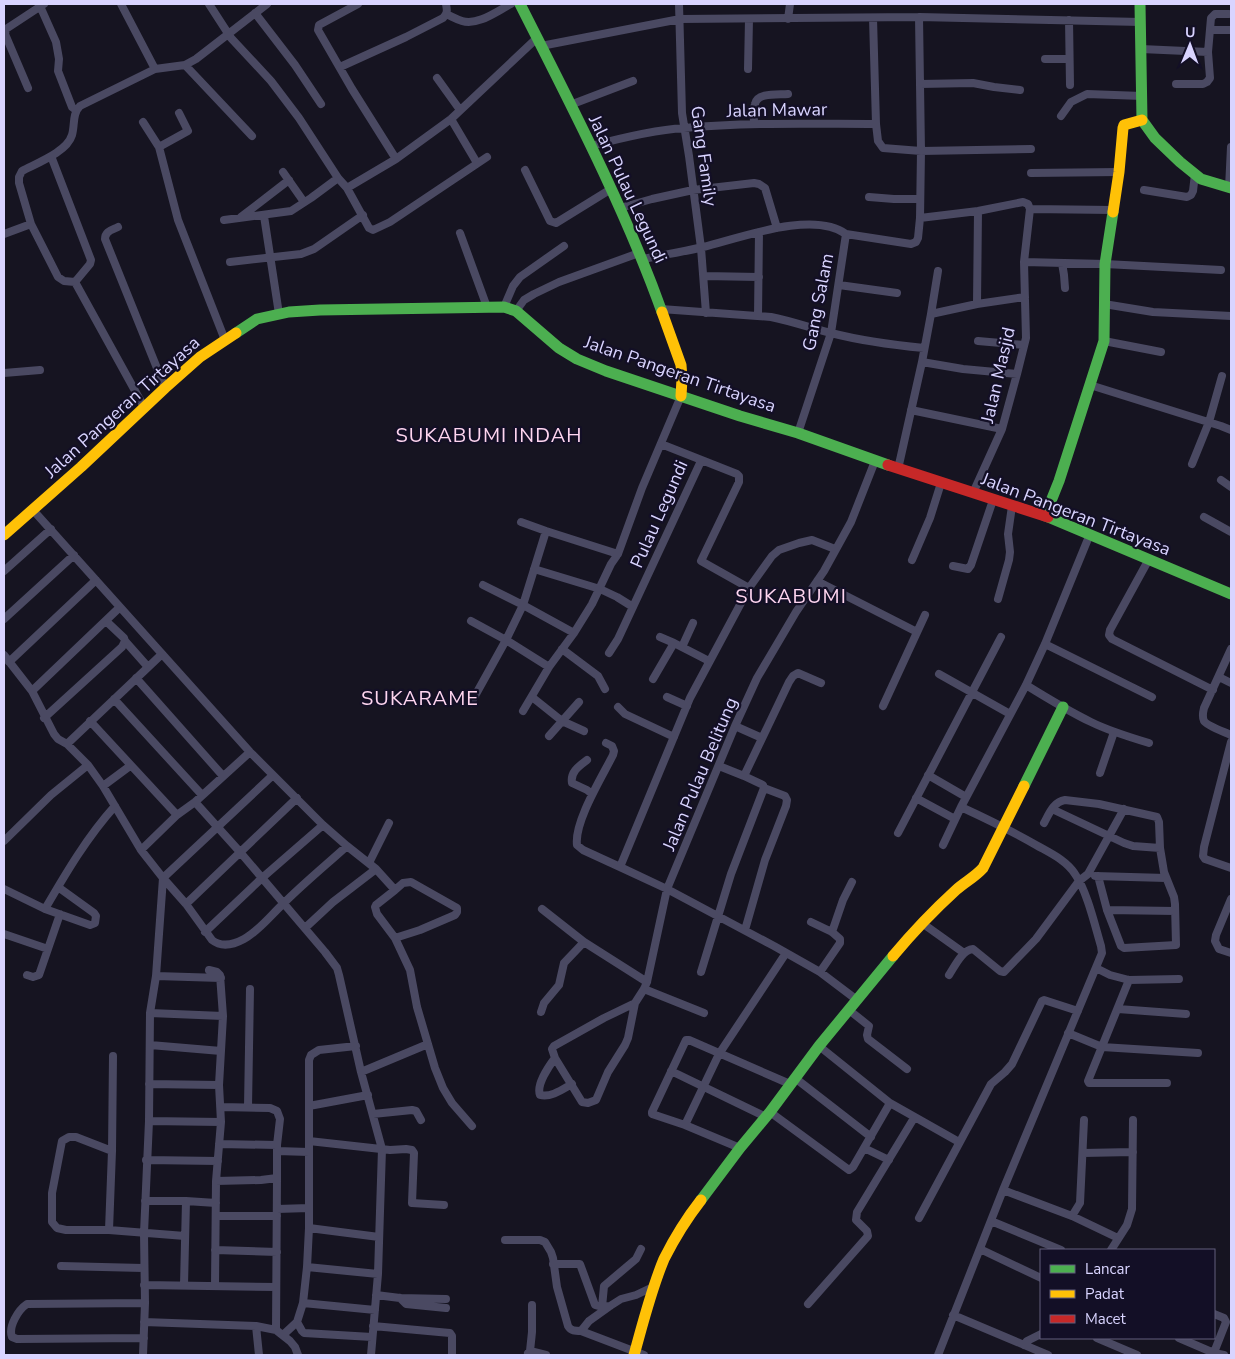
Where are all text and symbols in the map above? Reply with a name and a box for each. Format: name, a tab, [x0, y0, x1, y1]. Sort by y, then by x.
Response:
north arrow	[1165, 20, 1215, 70]
text: U	[1185, 23, 1196, 42]
street label: Jalan Mawar	[725, 97, 828, 123]
street label: Gang Family	[685, 104, 723, 208]
street label: Jalan Pulau Legundi	[583, 110, 673, 267]
street label: Gang Salam	[797, 251, 839, 353]
street label: Jalan Masjid	[975, 325, 1021, 426]
street label: Jalan Pangeran Tirtayasa	[580, 330, 779, 418]
street label: Jalan Pangeran Tirtayasa	[38, 331, 205, 484]
district label: SUKABUMI INDAH	[395, 422, 583, 449]
street label: Pulau Legundi	[624, 456, 694, 572]
street label: Jalan Pangeran Tirtayasa	[977, 466, 1174, 561]
district label: SUKABUMI	[735, 583, 847, 610]
district label: SUKARAME	[361, 685, 479, 712]
street label: Jalan Pulau Belitung	[656, 694, 743, 855]
legend	[1040, 1249, 1215, 1339]
text: Lancar	[1085, 1259, 1130, 1279]
text: Padat	[1085, 1284, 1125, 1304]
text: Macet	[1085, 1309, 1127, 1329]

